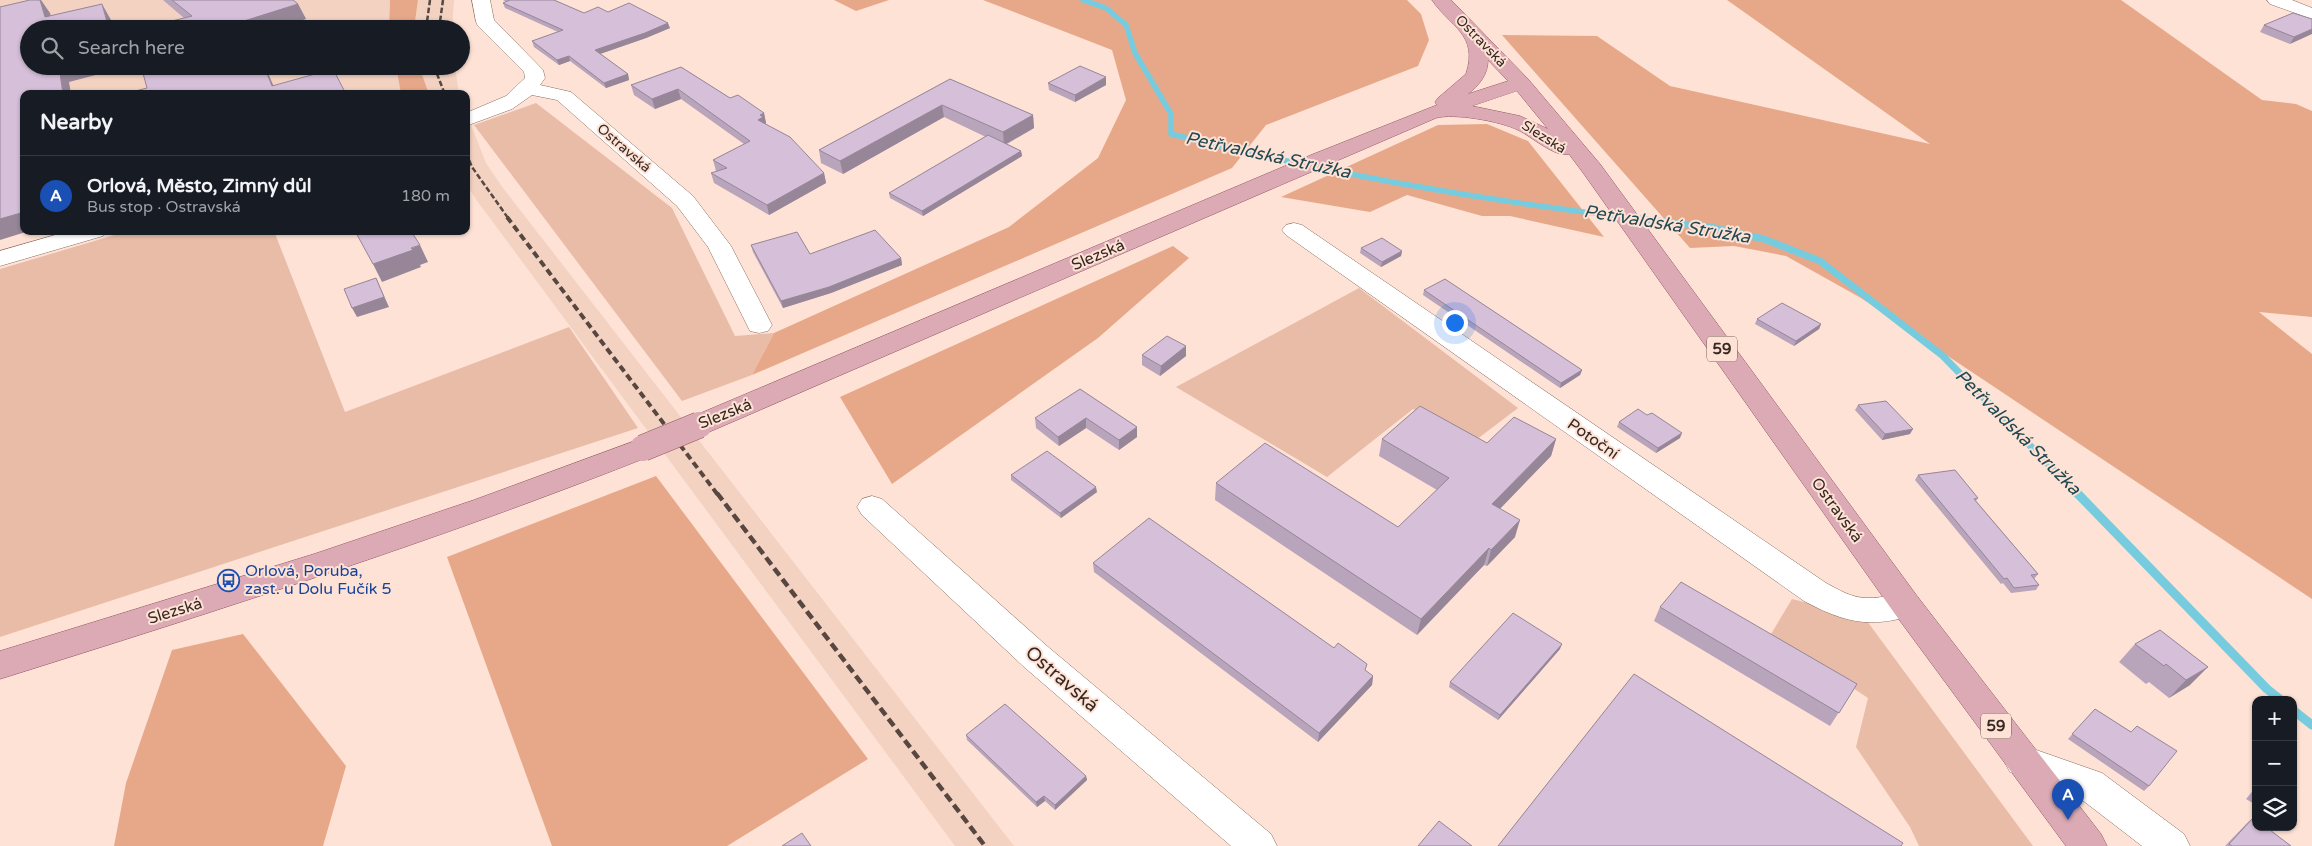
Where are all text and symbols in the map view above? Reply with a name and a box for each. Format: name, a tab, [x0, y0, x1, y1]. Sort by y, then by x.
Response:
street label: Ostravská	[1452, 11, 1510, 71]
search box	[20, 20, 470, 75]
icon: search	[38, 34, 66, 62]
text: Search here	[78, 37, 185, 59]
text: Nearby	[40, 110, 113, 135]
street label: Slezská	[1519, 117, 1569, 157]
street label: Ostravská	[594, 120, 654, 176]
water label: Petřvaldská Stružka	[1183, 127, 1354, 183]
text: Orlová, Město, Zimný důl	[87, 175, 312, 197]
text: A	[50, 186, 62, 206]
text: 180 m	[401, 186, 450, 206]
text: Bus stop · Ostravská	[87, 197, 241, 217]
water label: Petřvaldská Stružka	[1582, 200, 1753, 248]
street label: Slezská	[1068, 235, 1128, 275]
your location	[1442, 310, 1468, 336]
road number: 59	[1707, 336, 1737, 362]
water label: Petřvaldská Stružka	[1951, 365, 2086, 500]
street label: Slezská	[695, 394, 755, 434]
street label: Potoční	[1563, 414, 1623, 464]
street label: Ostravská	[1807, 474, 1867, 546]
place label: Orlová, Poruba, zast. u Dolu Fučík 5	[245, 561, 392, 599]
bus stop icon: Orlová, Poruba, zast. u Dolu Fučík 5	[217, 568, 241, 592]
street label: Slezská	[145, 593, 205, 629]
street label: Ostravská	[1021, 641, 1103, 717]
map controls	[2252, 696, 2297, 831]
button: +	[2252, 696, 2297, 741]
road number: 59	[1981, 714, 2011, 738]
button: −	[2252, 741, 2297, 786]
pin: A	[2052, 779, 2084, 820]
button: layers	[2252, 786, 2297, 831]

